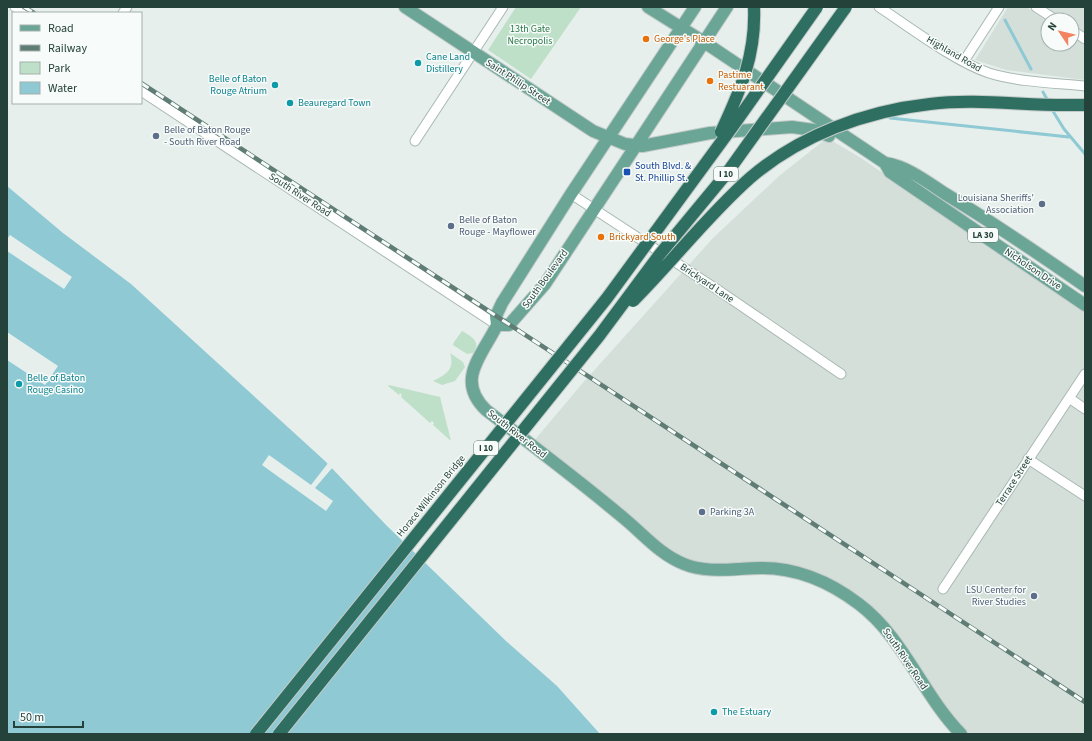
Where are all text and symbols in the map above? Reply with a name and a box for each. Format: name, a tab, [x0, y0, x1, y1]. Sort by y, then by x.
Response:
legend	[12, 12, 142, 104]
north arrow	[1040, 12, 1080, 52]
text: N	[1044, 19, 1060, 34]
text: Road	[48, 20, 74, 37]
park label: 13th Gate Necropolis	[508, 22, 552, 48]
place label: George's Place	[654, 32, 715, 46]
street label: Highland Road	[924, 33, 984, 75]
marker: George's Place	[641, 34, 651, 44]
text: Railway	[48, 40, 87, 57]
place label: Cane Land Distillery	[426, 50, 470, 76]
street label: Saint Philip Street	[483, 56, 554, 109]
marker: Cane Land Distillery	[413, 58, 423, 68]
text: Park	[48, 60, 70, 77]
place label: Pastime Restuarant	[718, 68, 764, 94]
place label: Belle of Baton Rouge Atrium	[209, 72, 267, 98]
marker: Pastime Restuarant	[705, 76, 715, 86]
text: Water	[48, 80, 78, 97]
marker: Belle of Baton Rouge Atrium	[270, 80, 280, 90]
place label: Beauregard Town	[298, 96, 371, 110]
marker: Beauregard Town	[285, 98, 295, 108]
place label: Belle of Baton Rouge - South River Road	[164, 123, 250, 149]
marker: Belle of Baton Rouge - South River Road	[151, 131, 161, 141]
place label: South Blvd. & St. Phillip St.	[635, 159, 691, 185]
marker: South Blvd. & St. Phillip St.	[622, 167, 632, 177]
road number: I 10	[714, 167, 738, 181]
street label: South River Road	[266, 170, 334, 220]
place label: Louisiana Sheriffs' Association	[958, 191, 1034, 217]
marker: Louisiana Sheriffs' Association	[1037, 199, 1047, 209]
place label: Belle of Baton Rouge - Mayflower	[459, 213, 536, 239]
marker: Belle of Baton Rouge - Mayflower	[446, 221, 456, 231]
road number: LA 30	[968, 228, 998, 242]
place label: Brickyard South	[609, 230, 676, 244]
marker: Brickyard South	[596, 232, 606, 242]
street label: Nicholson Drive	[1002, 245, 1064, 293]
street label: South Boulevard	[519, 247, 571, 311]
street label: Brickyard Lane	[677, 260, 737, 306]
place label: Belle of Baton Rouge Casino	[27, 371, 85, 397]
marker: Belle of Baton Rouge Casino	[14, 379, 24, 389]
street label: South River Road	[484, 406, 550, 462]
road number: I 10	[474, 441, 498, 455]
street label: Horace Wilkinson Bridge	[394, 452, 468, 540]
street label: Terrace Street	[992, 452, 1036, 509]
place label: Parking 3A	[710, 505, 755, 519]
marker: Parking 3A	[697, 507, 707, 517]
place label: LSU Center for River Studies	[966, 583, 1027, 609]
marker: LSU Center for River Studies	[1029, 591, 1039, 601]
street label: South River Road	[879, 625, 931, 693]
scale bar	[14, 703, 83, 729]
place label: The Estuary	[722, 705, 772, 719]
marker: The Estuary	[709, 707, 719, 717]
text: 50 m	[20, 709, 44, 726]

